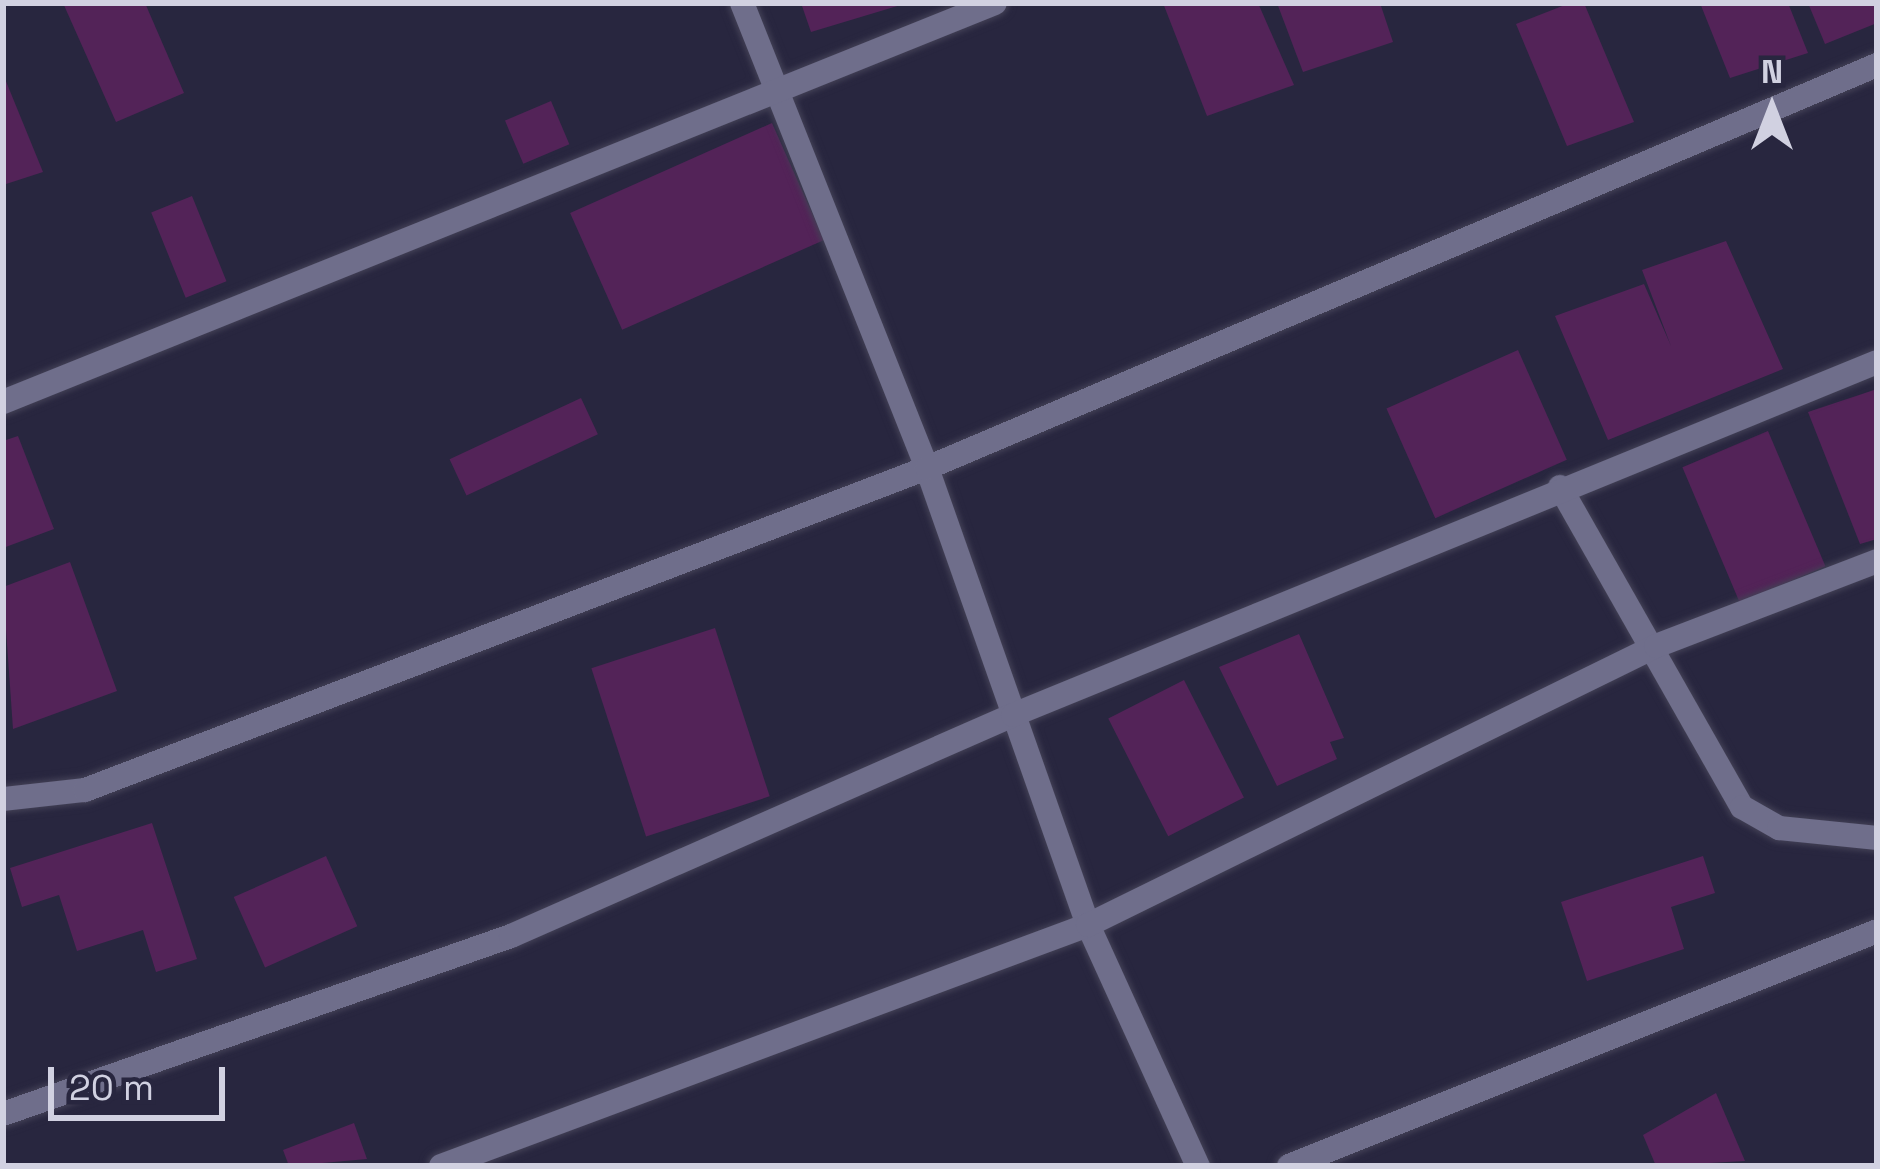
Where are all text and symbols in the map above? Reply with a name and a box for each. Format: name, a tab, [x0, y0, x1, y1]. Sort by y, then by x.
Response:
north arrow	[1712, 48, 1832, 168]
text: N	[1761, 51, 1783, 93]
scale bar	[54, 1043, 231, 1117]
text: 20 m	[69, 1065, 154, 1111]

